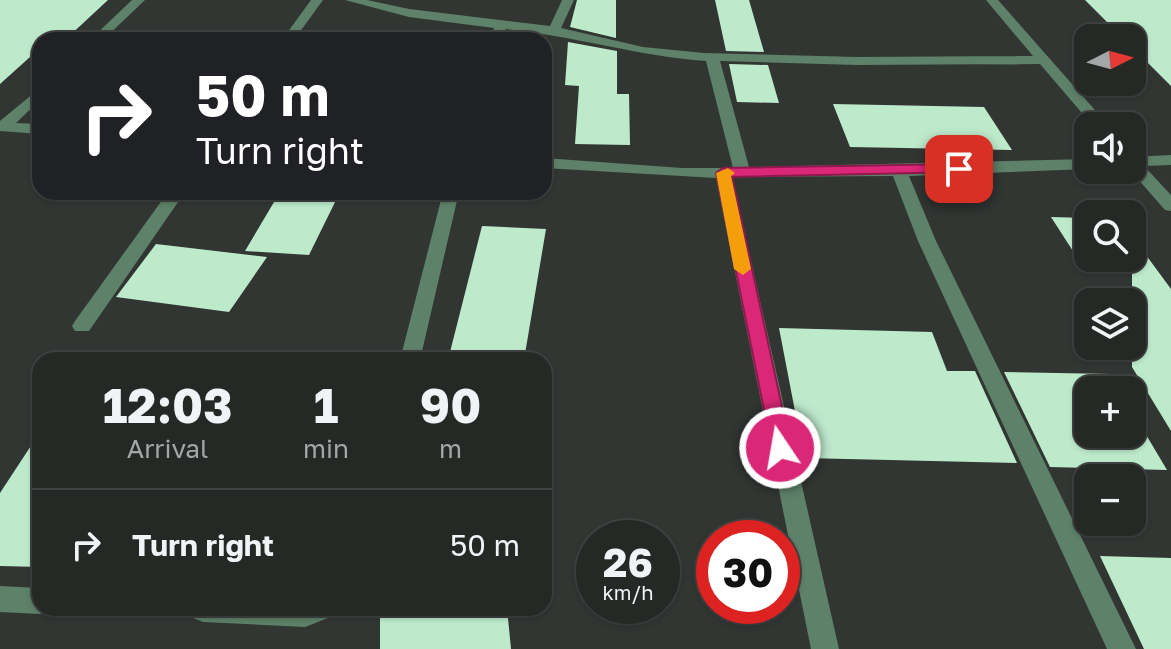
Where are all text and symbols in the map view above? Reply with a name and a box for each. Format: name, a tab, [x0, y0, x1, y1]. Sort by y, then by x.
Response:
north arrow	[1074, 24, 1146, 96]
map controls	[1074, 24, 1146, 536]
text: 50 m	[196, 61, 330, 128]
icon: right	[64, 64, 168, 168]
button: sound	[1074, 112, 1146, 184]
text: Turn right	[196, 129, 364, 172]
pin	[925, 135, 993, 203]
icon: arrive	[937, 147, 981, 191]
button: search	[1074, 200, 1146, 272]
button: layers	[1074, 288, 1146, 360]
text: 12:03	[103, 376, 232, 434]
text: 1	[314, 376, 338, 434]
text: 90	[420, 376, 481, 434]
button: +	[1074, 376, 1146, 448]
position arrow	[738, 406, 822, 490]
text: Arrival	[127, 433, 208, 464]
text: min	[303, 433, 349, 464]
text: m	[439, 433, 462, 464]
button: −	[1074, 464, 1146, 536]
speed limit sign: 30	[696, 520, 800, 624]
icon: right	[64, 523, 108, 567]
text: Turn right	[132, 527, 274, 563]
text: 50 m	[450, 527, 520, 563]
text: 26	[603, 538, 653, 586]
text: km/h	[603, 580, 653, 604]

